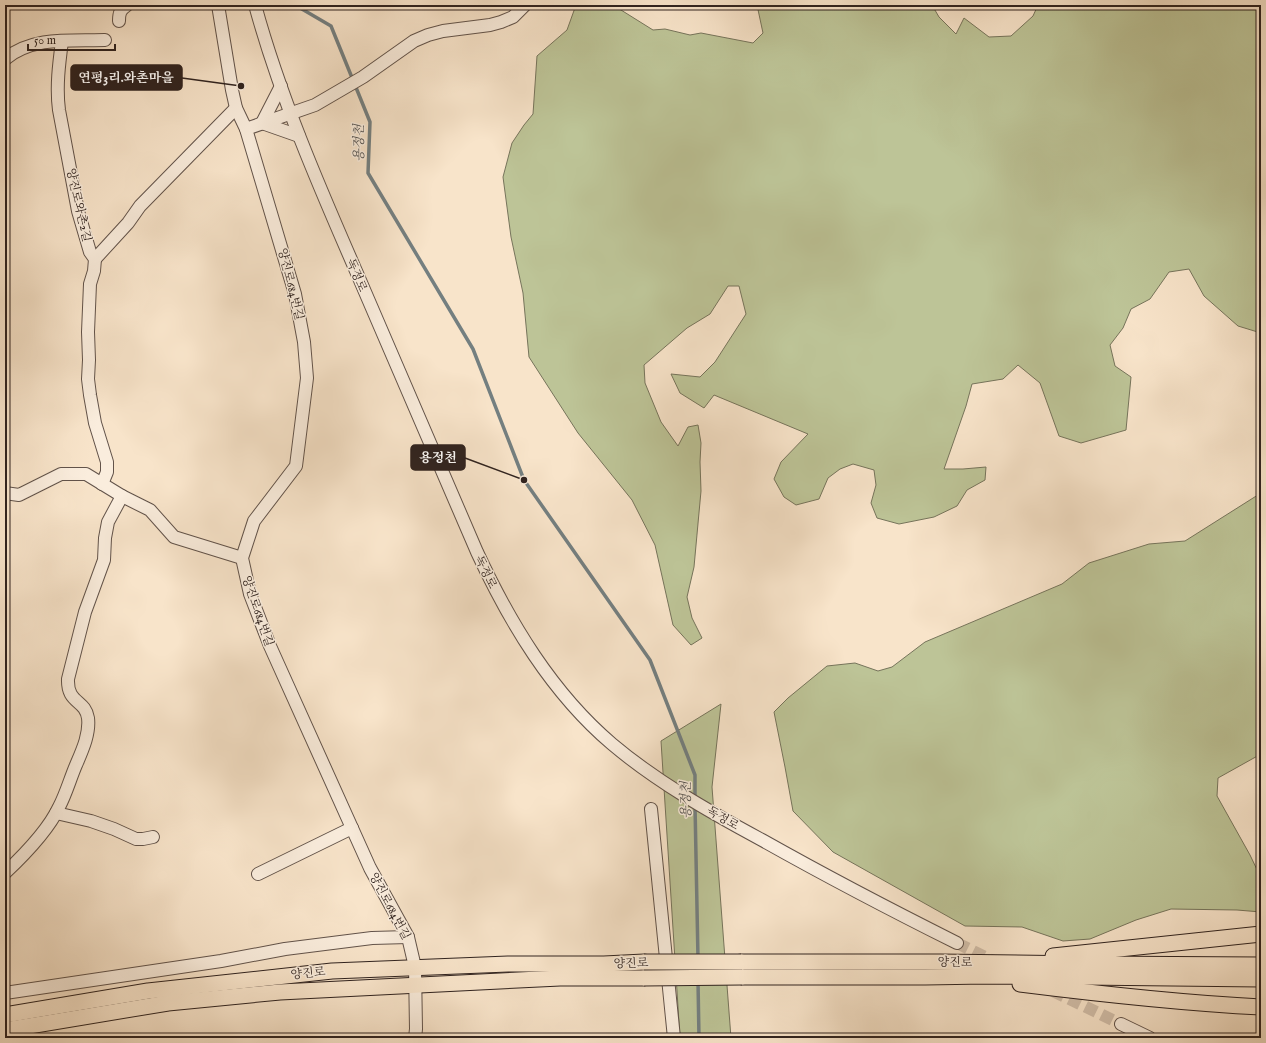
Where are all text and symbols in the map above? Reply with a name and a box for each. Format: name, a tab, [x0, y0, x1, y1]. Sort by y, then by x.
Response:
scale bar	[28, 26, 115, 52]
text: 50 m	[34, 33, 56, 48]
callout: 연평3리.와촌마을	[71, 65, 182, 90]
text: 연평3리.와촌마을	[78, 70, 174, 87]
water label: 용정천	[351, 123, 368, 162]
street label: 양진로와촌2길	[63, 167, 94, 243]
street label: 양진로684번길	[274, 247, 307, 322]
street label: 독정로	[343, 256, 370, 295]
callout: 용정천	[411, 445, 465, 470]
text: 용정천	[419, 450, 457, 467]
street label: 독정로	[471, 553, 500, 591]
street label: 양진로684번길	[238, 574, 277, 648]
water label: 용정천	[678, 780, 695, 819]
street label: 독정로	[704, 803, 742, 834]
street label: 양진로684번길	[366, 870, 413, 942]
street label: 양진로	[613, 955, 649, 972]
street label: 양진로	[937, 955, 973, 970]
street label: 양진로	[290, 964, 327, 983]

